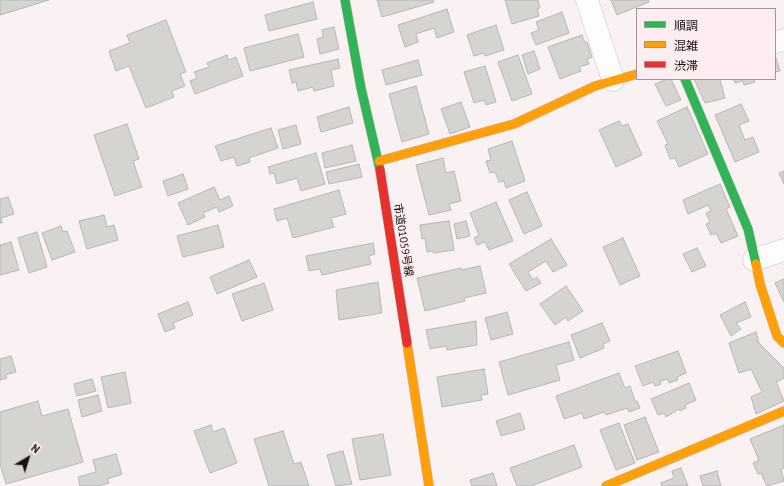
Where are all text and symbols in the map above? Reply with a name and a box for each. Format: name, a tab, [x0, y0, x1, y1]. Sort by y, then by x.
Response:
legend	[636, 8, 776, 80]
text: 順調	[674, 18, 698, 33]
text: 混雑	[674, 38, 698, 53]
text: 渋滞	[674, 58, 698, 73]
street label: 市道01059号線	[391, 202, 415, 278]
north arrow	[8, 438, 48, 478]
text: N	[28, 441, 43, 456]

